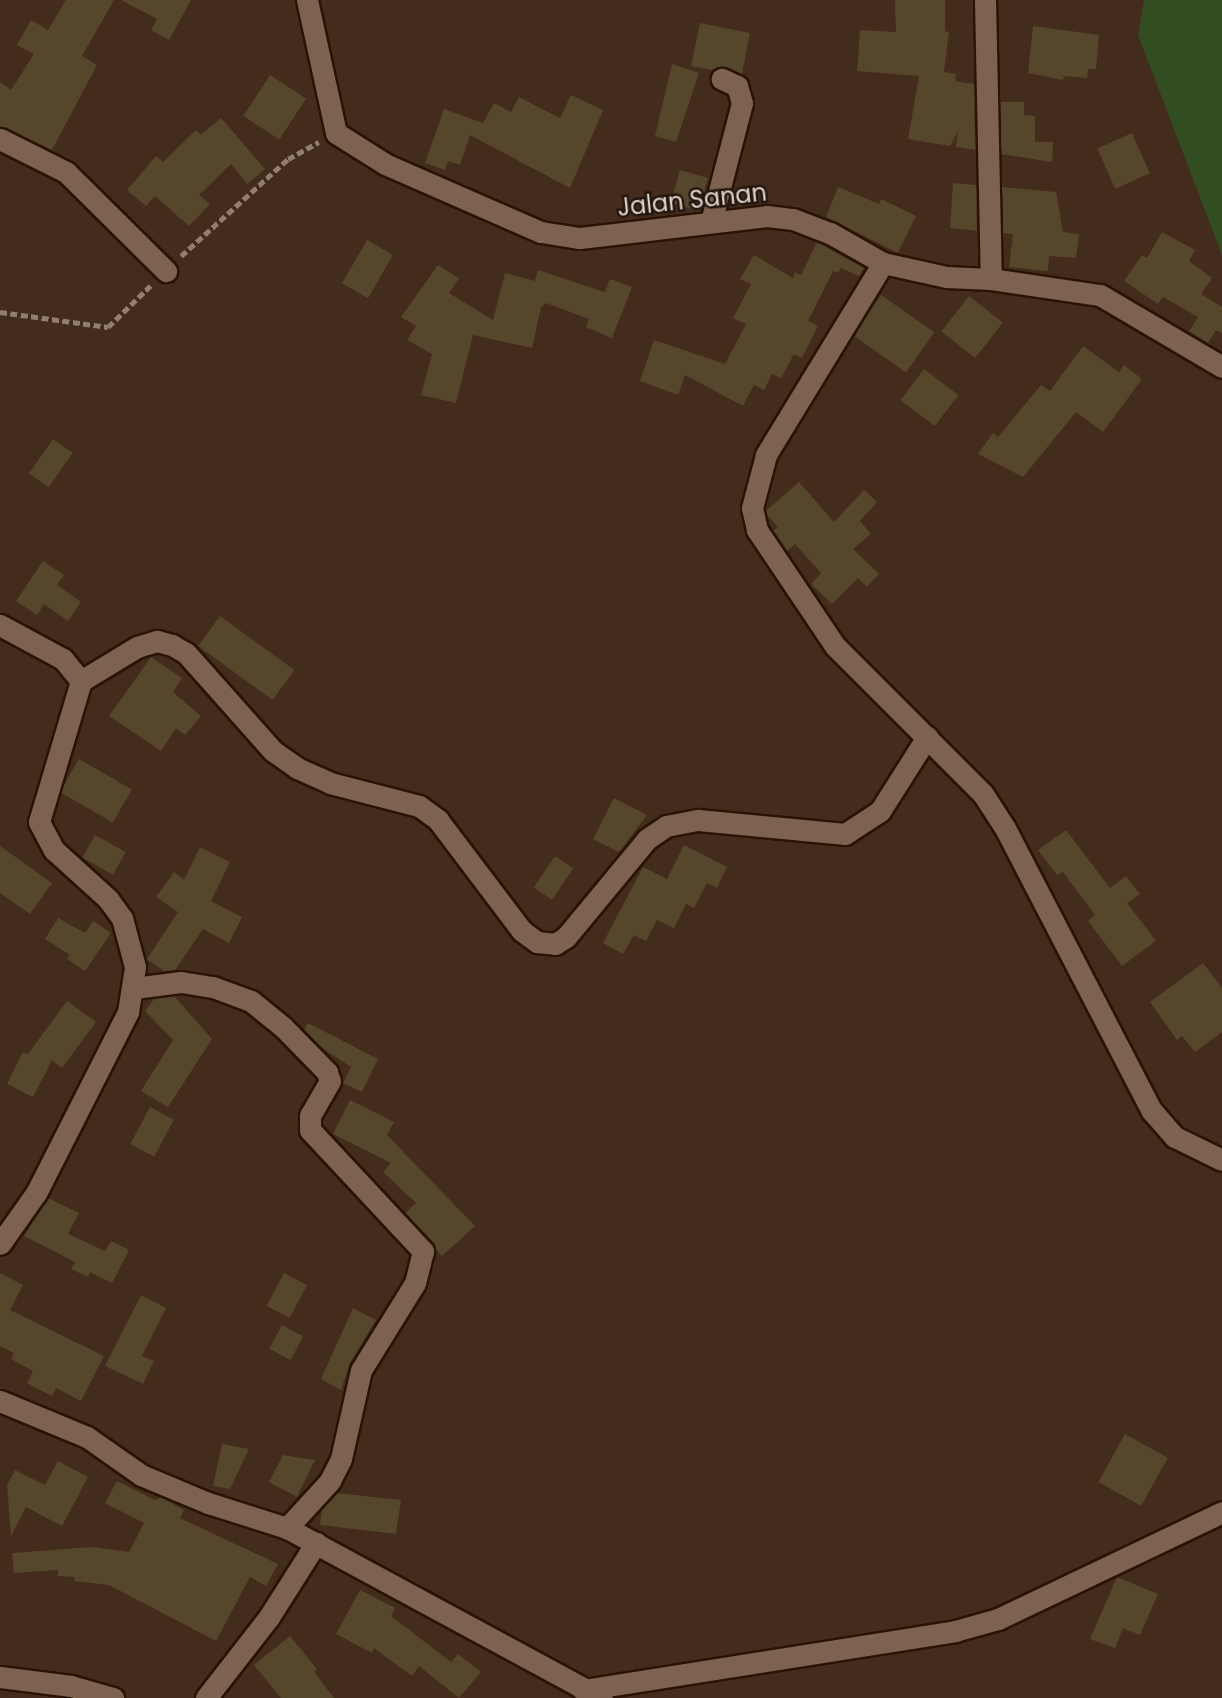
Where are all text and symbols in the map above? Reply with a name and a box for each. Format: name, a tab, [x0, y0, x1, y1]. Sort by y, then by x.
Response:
street label: Jalan Sanan	[616, 178, 768, 222]

